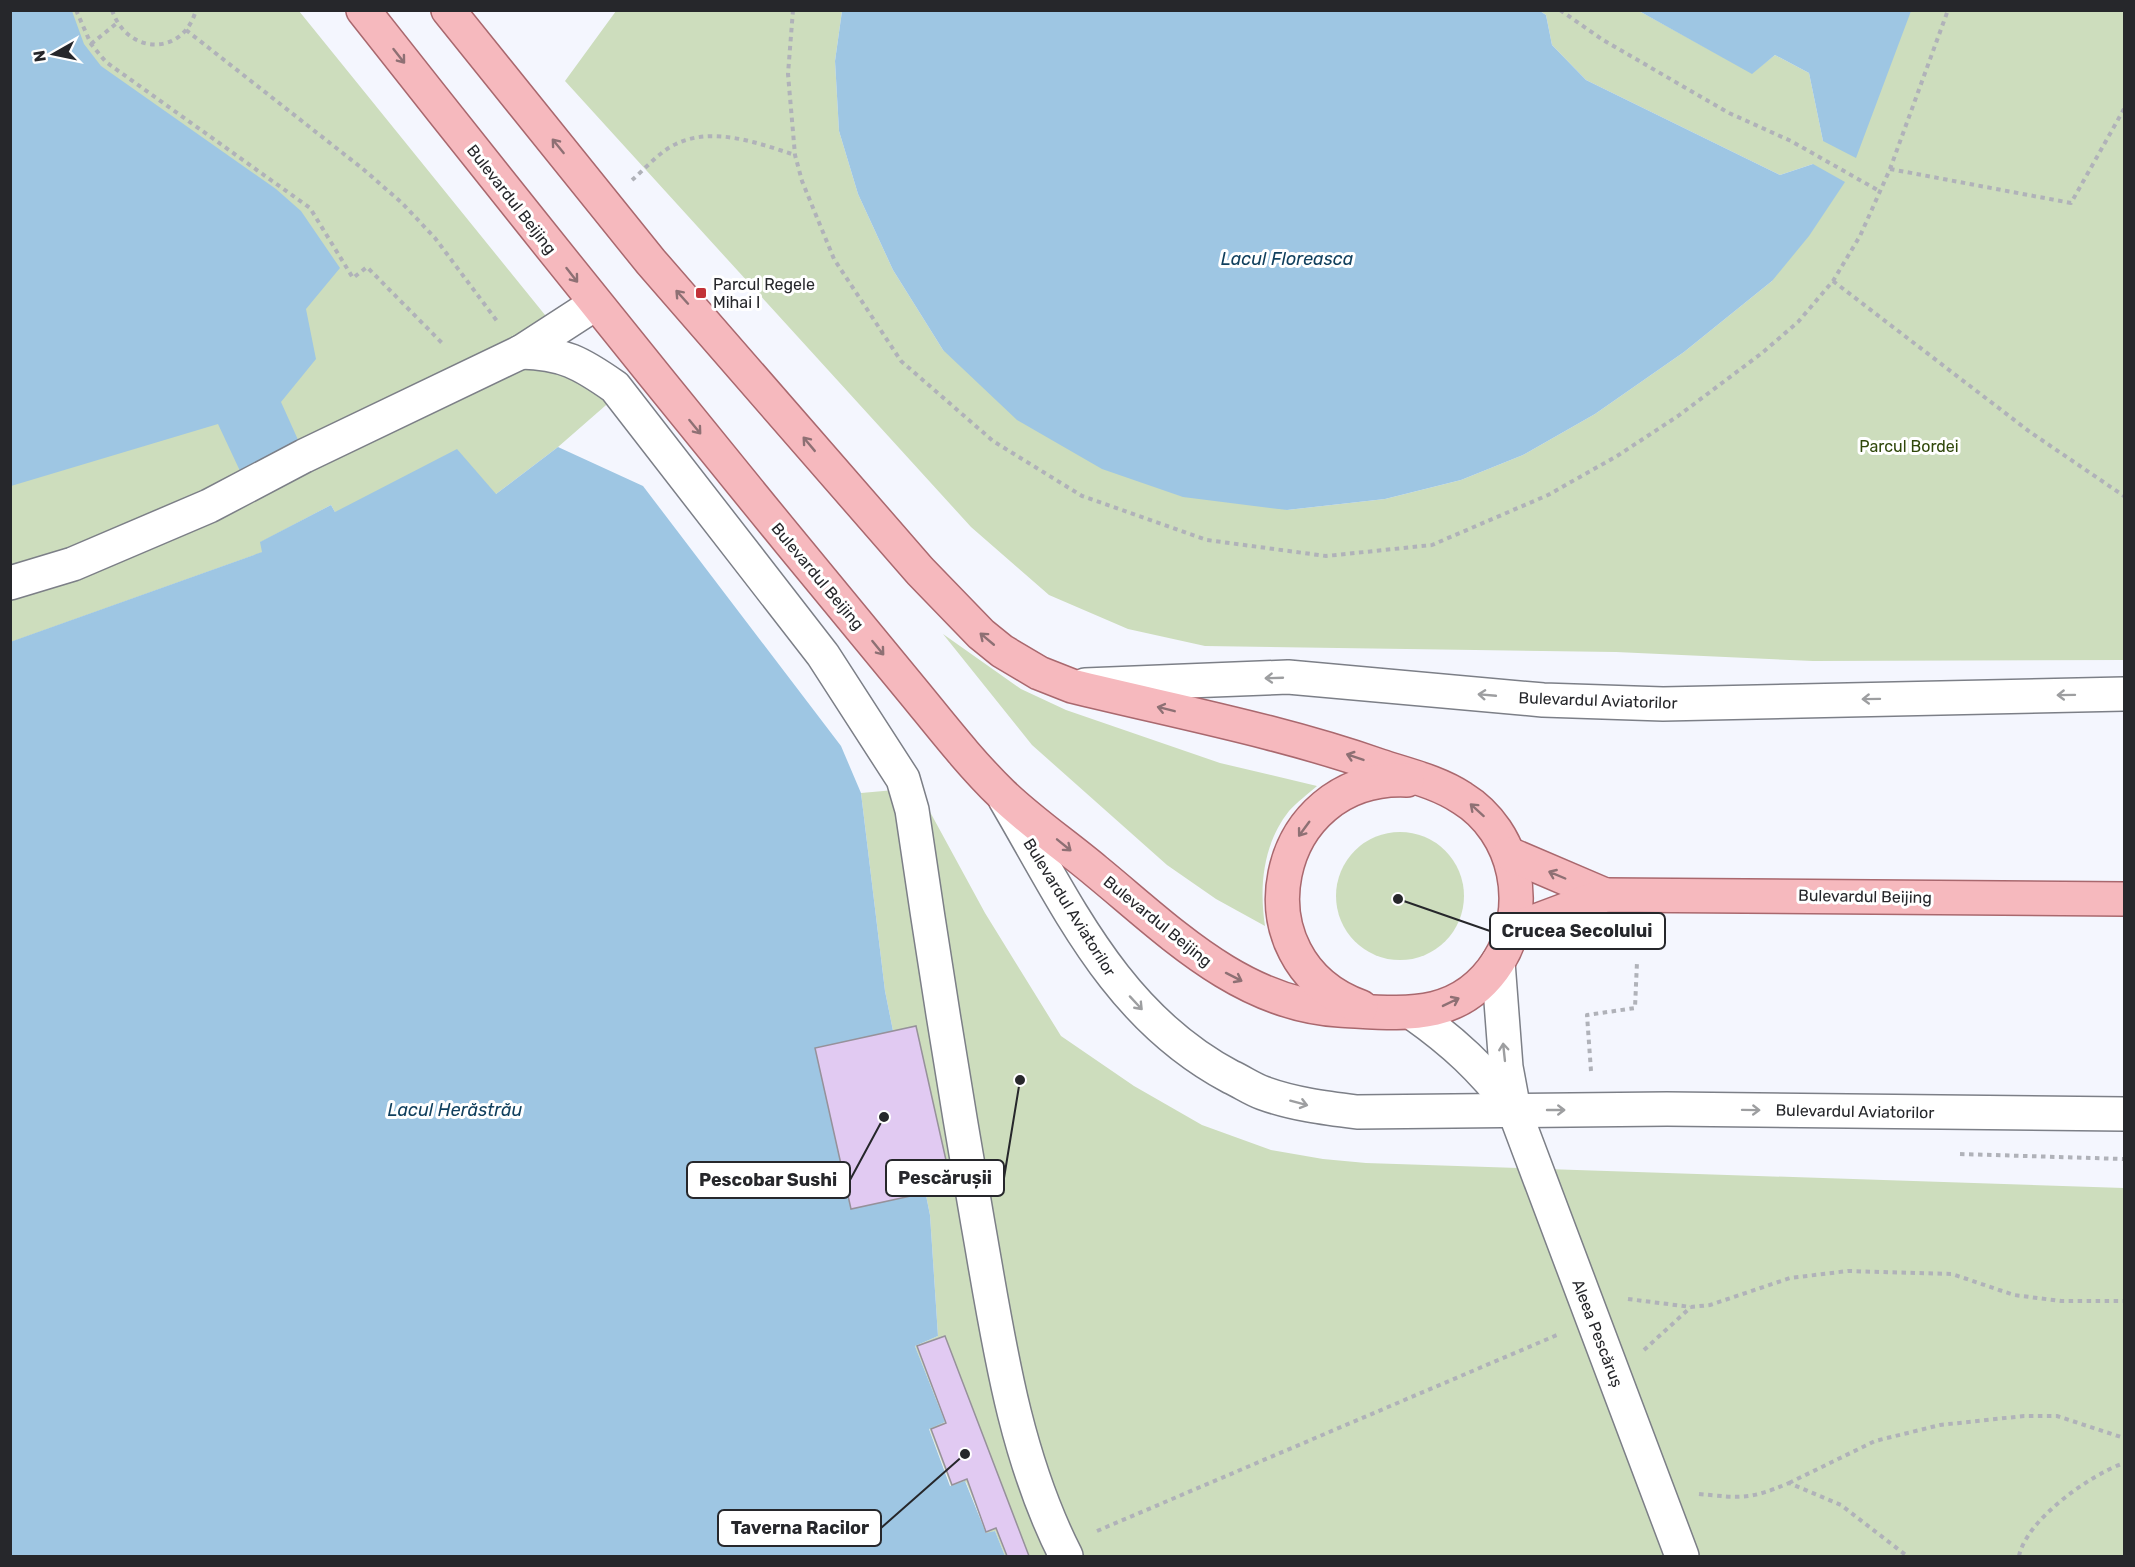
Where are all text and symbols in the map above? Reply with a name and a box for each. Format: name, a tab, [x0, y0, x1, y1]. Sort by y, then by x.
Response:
north arrow	[24, 24, 84, 84]
one-way arrow	[393, 48, 406, 64]
text: N	[29, 49, 50, 63]
one-way arrow	[551, 139, 565, 154]
street label: Bulevardul Beijing	[463, 141, 560, 258]
water label: Lacul Floreasca	[1221, 248, 1354, 270]
one-way arrow	[566, 267, 579, 283]
place label: Parcul Regele Mihai I	[713, 275, 815, 312]
marker: Parcul Regele Mihai I	[694, 286, 708, 300]
one-way arrow	[675, 289, 689, 304]
one-way arrow	[688, 419, 702, 434]
one-way arrow	[802, 437, 816, 452]
park label: Parcul Bordei	[1859, 437, 1959, 456]
street label: Bulevardul Beijing	[767, 519, 868, 634]
one-way arrow	[979, 632, 995, 645]
one-way arrow	[871, 640, 884, 656]
one-way arrow	[1265, 672, 1285, 683]
street label: Bulevardul Aviatorilor	[1518, 688, 1678, 713]
one-way arrow	[1478, 689, 1498, 700]
one-way arrow	[2057, 689, 2077, 701]
one-way arrow	[1862, 694, 1882, 705]
one-way arrow	[1157, 702, 1176, 714]
one-way arrow	[1346, 751, 1365, 762]
one-way arrow	[1470, 804, 1485, 818]
one-way arrow	[1298, 820, 1311, 836]
street label: Bulevardul Aviatorilor	[1019, 835, 1120, 980]
one-way arrow	[1056, 838, 1072, 851]
one-way arrow	[1548, 869, 1567, 880]
street label: Bulevardul Beijing	[1100, 872, 1216, 971]
street label: Bulevardul Beijing	[1798, 886, 1932, 907]
callout: Crucea Secolului	[1490, 913, 1665, 949]
text: Crucea Secolului	[1502, 920, 1652, 942]
one-way arrow	[1225, 972, 1243, 984]
one-way arrow	[1128, 995, 1143, 1010]
one-way arrow	[1441, 996, 1459, 1007]
one-way arrow	[1498, 1043, 1509, 1062]
one-way arrow	[1289, 1098, 1308, 1109]
water label: Lacul Herăstrău	[388, 1099, 523, 1121]
street label: Bulevardul Aviatorilor	[1775, 1101, 1935, 1122]
one-way arrow	[1546, 1104, 1566, 1116]
one-way arrow	[1741, 1104, 1761, 1116]
callout: Pescărușii	[886, 1160, 1004, 1196]
callout: Pescobar Sushi	[687, 1162, 850, 1198]
text: Pescărușii	[898, 1167, 992, 1189]
text: Pescobar Sushi	[699, 1169, 837, 1191]
street label: Aleea Pescăruș	[1568, 1277, 1627, 1390]
callout: Taverna Racilor	[718, 1510, 881, 1546]
text: Taverna Racilor	[731, 1517, 869, 1539]

